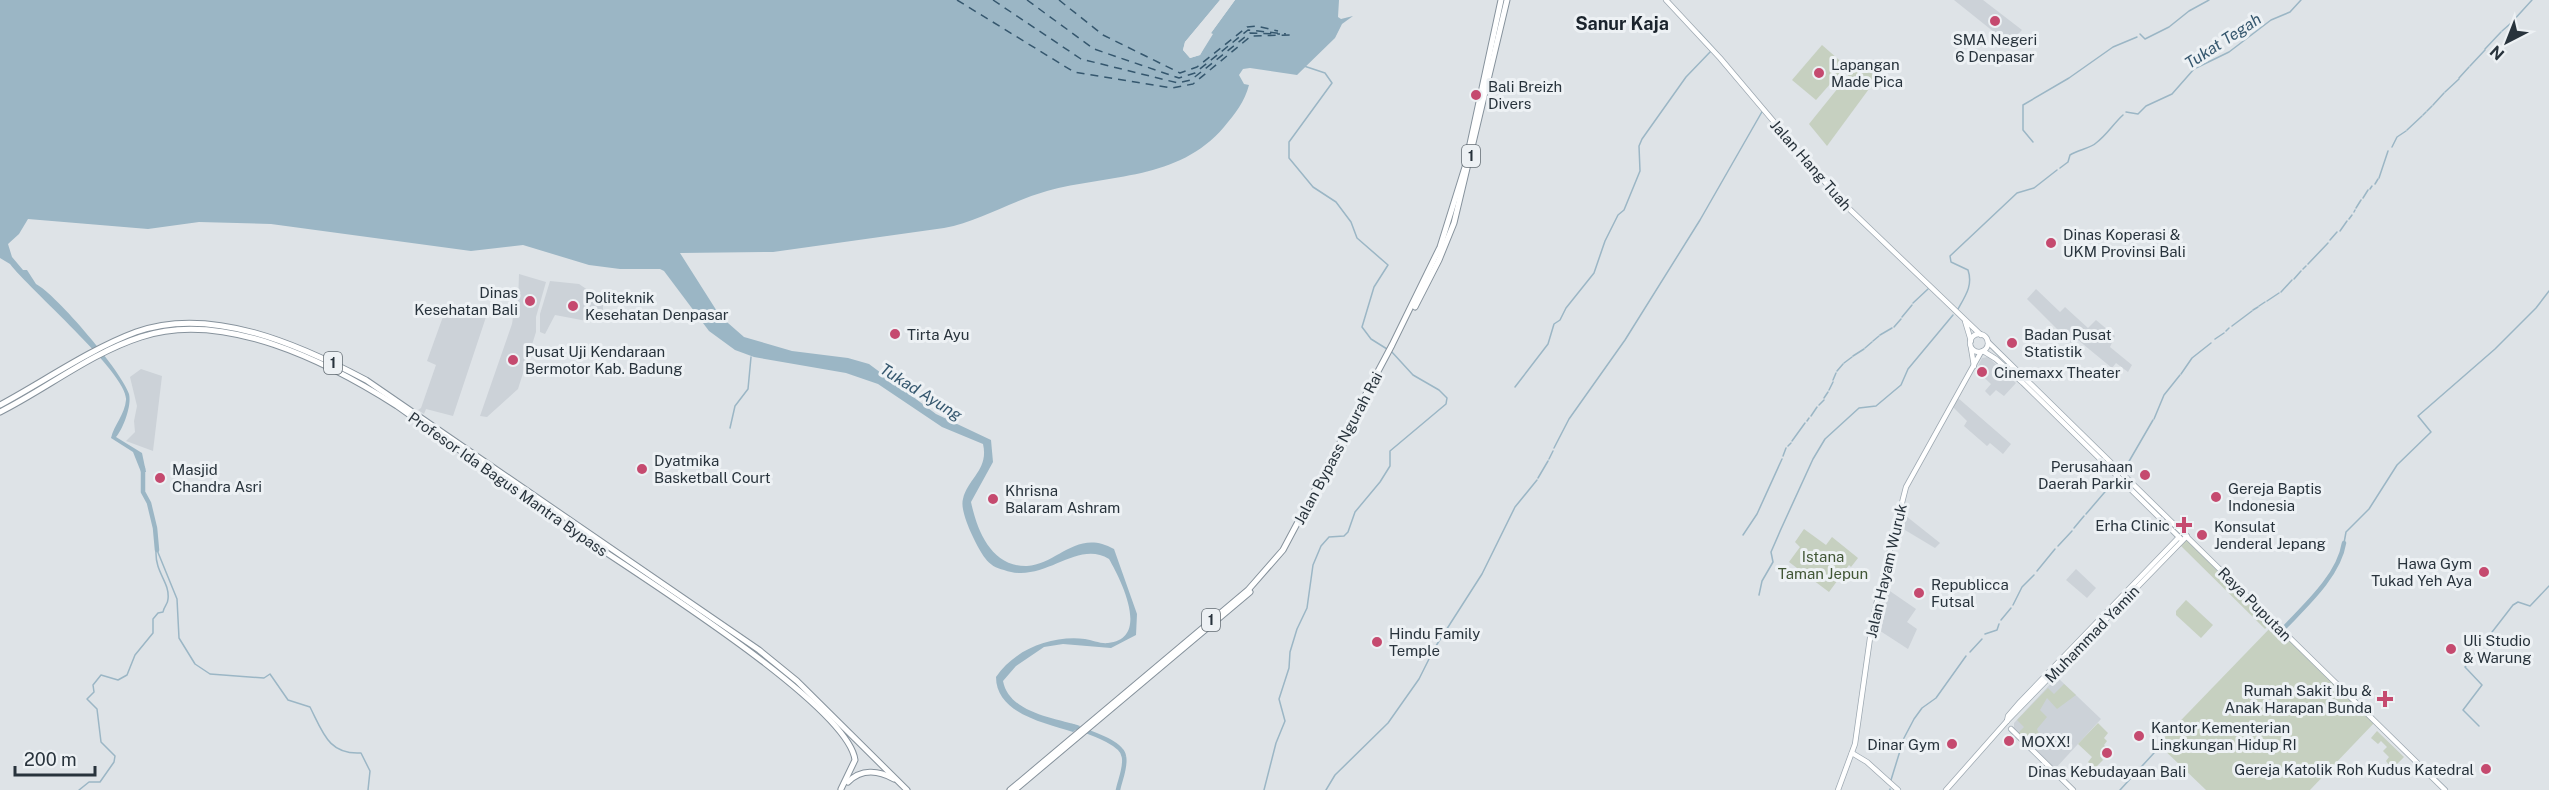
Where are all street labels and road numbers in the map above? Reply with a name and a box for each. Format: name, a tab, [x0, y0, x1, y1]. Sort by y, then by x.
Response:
street label: Jalan Hang Tuah	[1767, 116, 1855, 214]
road number: 1	[1462, 145, 1480, 167]
road number: 1	[324, 352, 342, 374]
street label: Jalan Bypass Ngurah Rai	[1291, 369, 1385, 527]
street label: Profesor Ida Bagus Mantra Bypass	[405, 408, 611, 560]
street label: Jalan Hayam Wuruk	[1862, 502, 1910, 640]
street label: Raya Puputan	[2215, 564, 2295, 644]
street label: Muhammad Yamin	[2042, 582, 2142, 686]
road number: 1	[1202, 609, 1220, 631]

